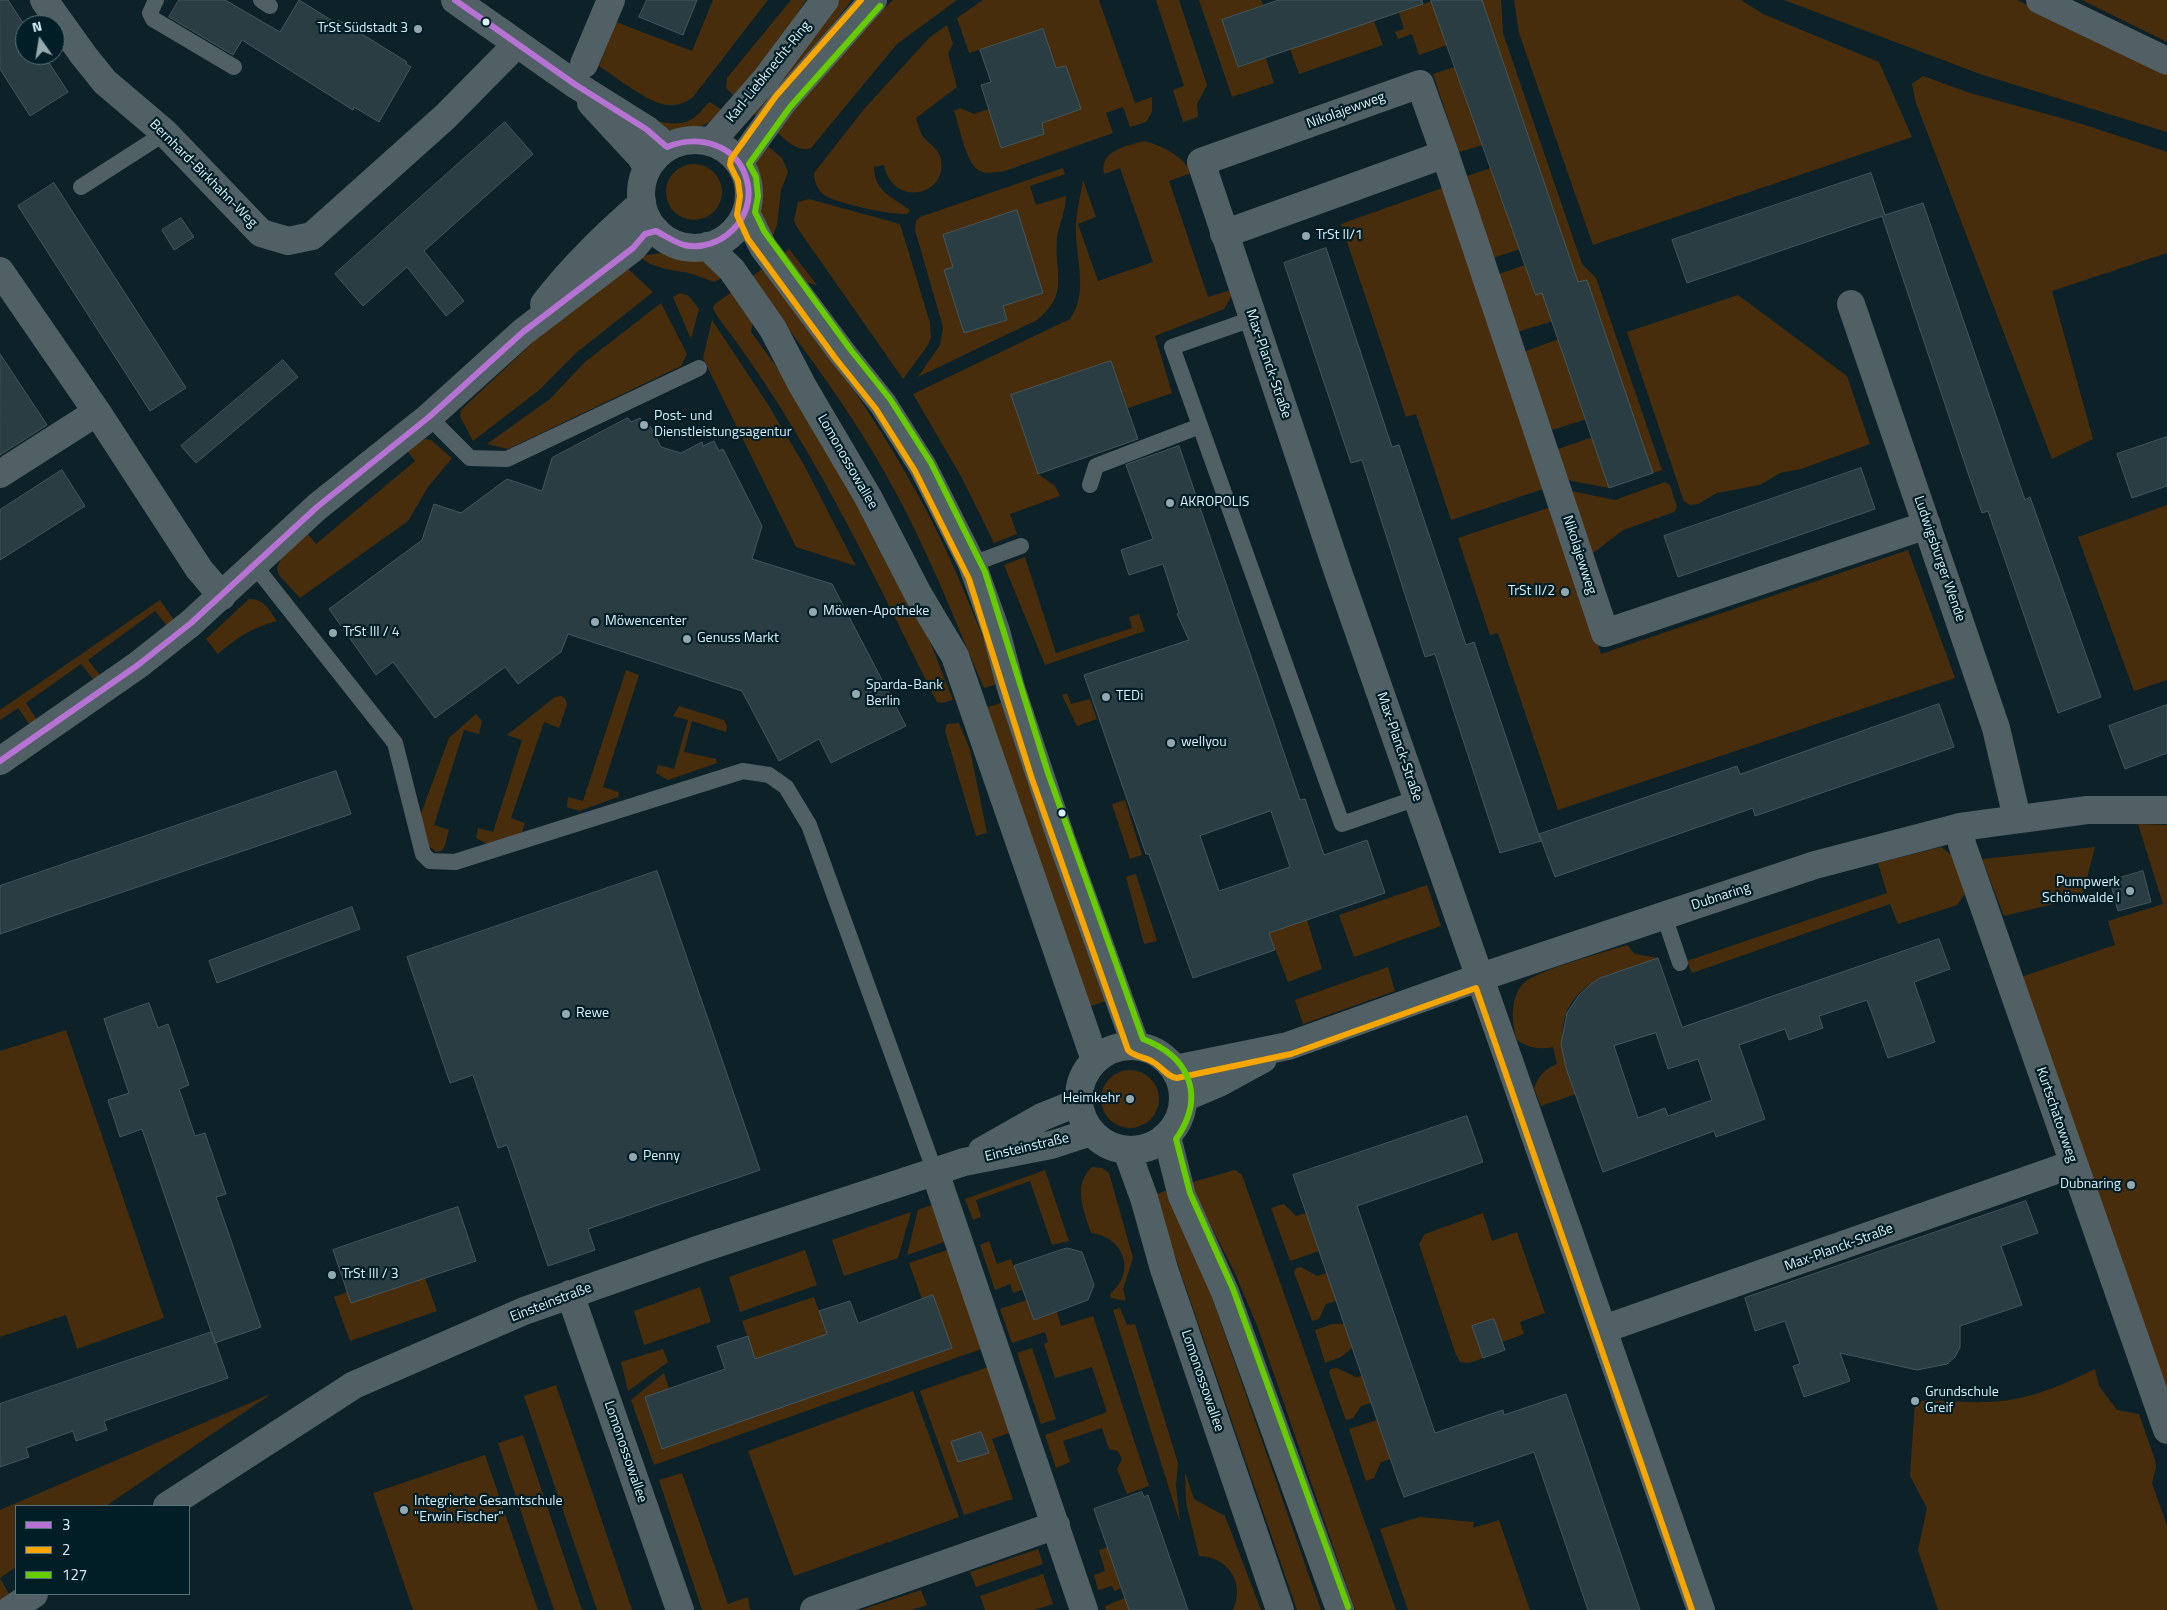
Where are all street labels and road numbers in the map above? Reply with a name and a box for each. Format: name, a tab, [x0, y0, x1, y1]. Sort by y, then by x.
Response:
street label: Karl-Liebknecht-Ring	[723, 18, 815, 126]
street label: Nikolajewweg	[1304, 89, 1388, 133]
street label: Bernhard-Birkhahn-Weg	[145, 116, 261, 232]
street label: Max-Planck-Straße	[1241, 307, 1295, 421]
street label: Lomonossowallee	[813, 412, 881, 512]
street label: Ludwigsburger Wende	[1910, 494, 1968, 624]
street label: Nikolajewweg	[1558, 513, 1600, 597]
street label: Max-Planck-Straße	[1372, 690, 1426, 804]
street label: Dubnaring	[1689, 880, 1753, 914]
street label: Kurtschatowweg	[2032, 1065, 2080, 1165]
street label: Einsteinstraße	[983, 1130, 1071, 1166]
street label: Max-Planck-Straße	[1782, 1221, 1896, 1275]
street label: Einsteinstraße	[508, 1280, 594, 1326]
street label: Lomonossowallee	[1177, 1328, 1227, 1434]
street label: Lomonossowallee	[600, 1399, 650, 1505]

